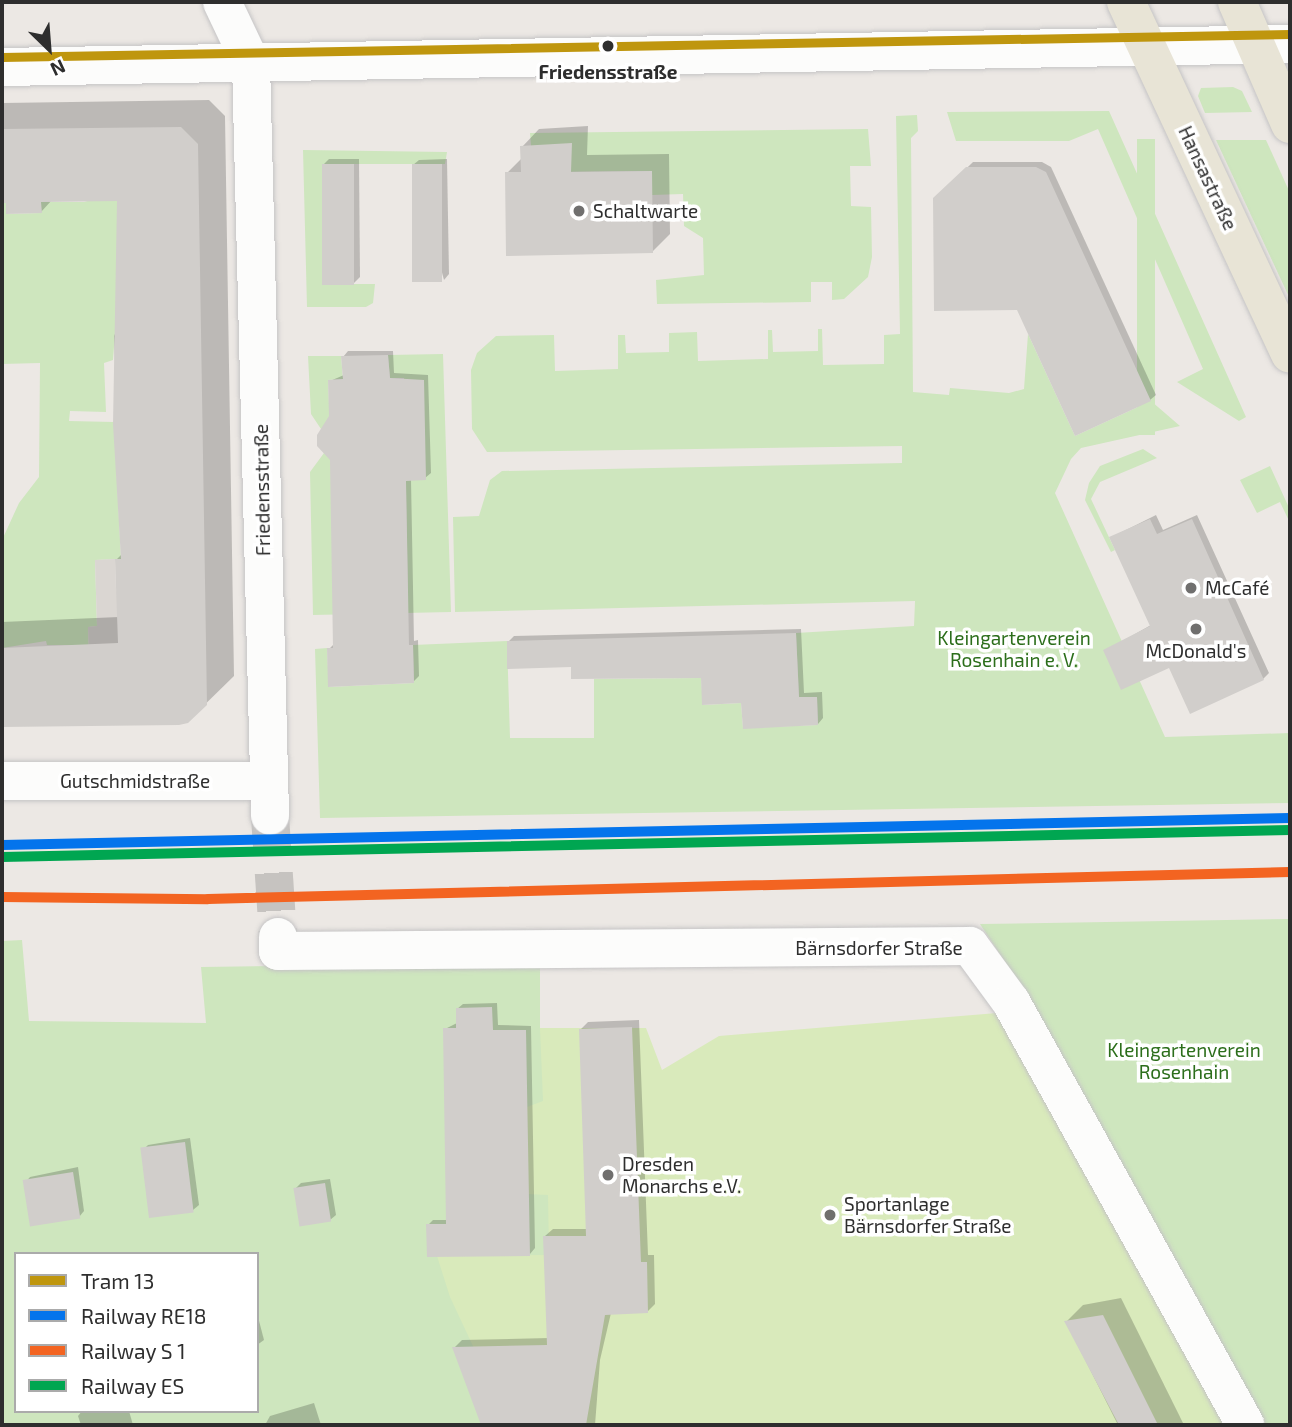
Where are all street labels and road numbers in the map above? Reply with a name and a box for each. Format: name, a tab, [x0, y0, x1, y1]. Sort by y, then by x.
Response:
street label: Hansastraße	[1174, 122, 1242, 234]
street label: Friedensstraße	[249, 424, 275, 556]
street label: Gutschmidstraße	[60, 770, 210, 792]
street label: Bärnsdorfer Straße	[795, 937, 963, 959]

